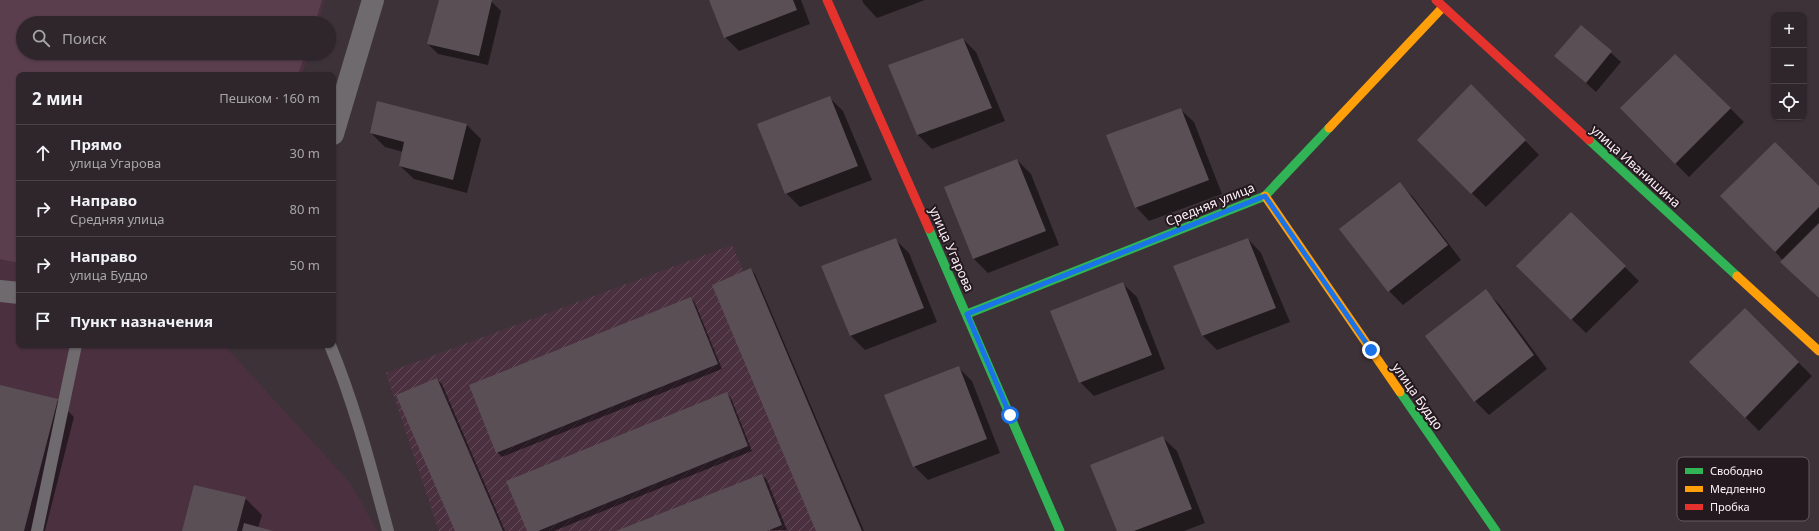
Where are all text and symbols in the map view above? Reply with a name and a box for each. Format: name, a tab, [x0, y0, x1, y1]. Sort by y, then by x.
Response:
map controls	[1771, 12, 1807, 120]
button: +	[1771, 12, 1807, 48]
search box	[16, 16, 336, 60]
icon: search	[30, 27, 52, 49]
text: Поиск	[62, 28, 107, 48]
button: −	[1771, 48, 1807, 84]
button: locate	[1771, 84, 1807, 120]
text: 2 мин	[32, 87, 83, 110]
text: Пешком · 160 m	[219, 89, 320, 107]
street label: улица Иванишина	[1587, 121, 1685, 211]
text: Прямо	[70, 134, 122, 154]
icon: ahead	[32, 142, 54, 164]
text: 30 m	[290, 144, 320, 162]
text: улица Угарова	[70, 154, 161, 172]
street label: Средняя улица	[1163, 178, 1257, 230]
text: Направо	[70, 190, 137, 210]
icon: right	[32, 198, 54, 220]
text: 80 m	[290, 200, 320, 218]
street label: улица Угарова	[925, 204, 979, 294]
text: Средняя улица	[70, 210, 164, 228]
text: Направо	[70, 246, 137, 266]
icon: right	[32, 254, 54, 276]
text: 50 m	[290, 256, 320, 274]
text: улица Буддо	[70, 266, 148, 284]
icon: arrive	[32, 310, 54, 332]
text: Пункт назначения	[70, 311, 213, 331]
route end	[1362, 341, 1380, 359]
street label: улица Буддо	[1388, 359, 1448, 433]
route start	[1001, 406, 1019, 424]
legend	[1677, 457, 1809, 521]
text: Свободно	[1710, 463, 1763, 478]
text: Медленно	[1710, 481, 1765, 496]
text: Пробка	[1710, 499, 1750, 514]

